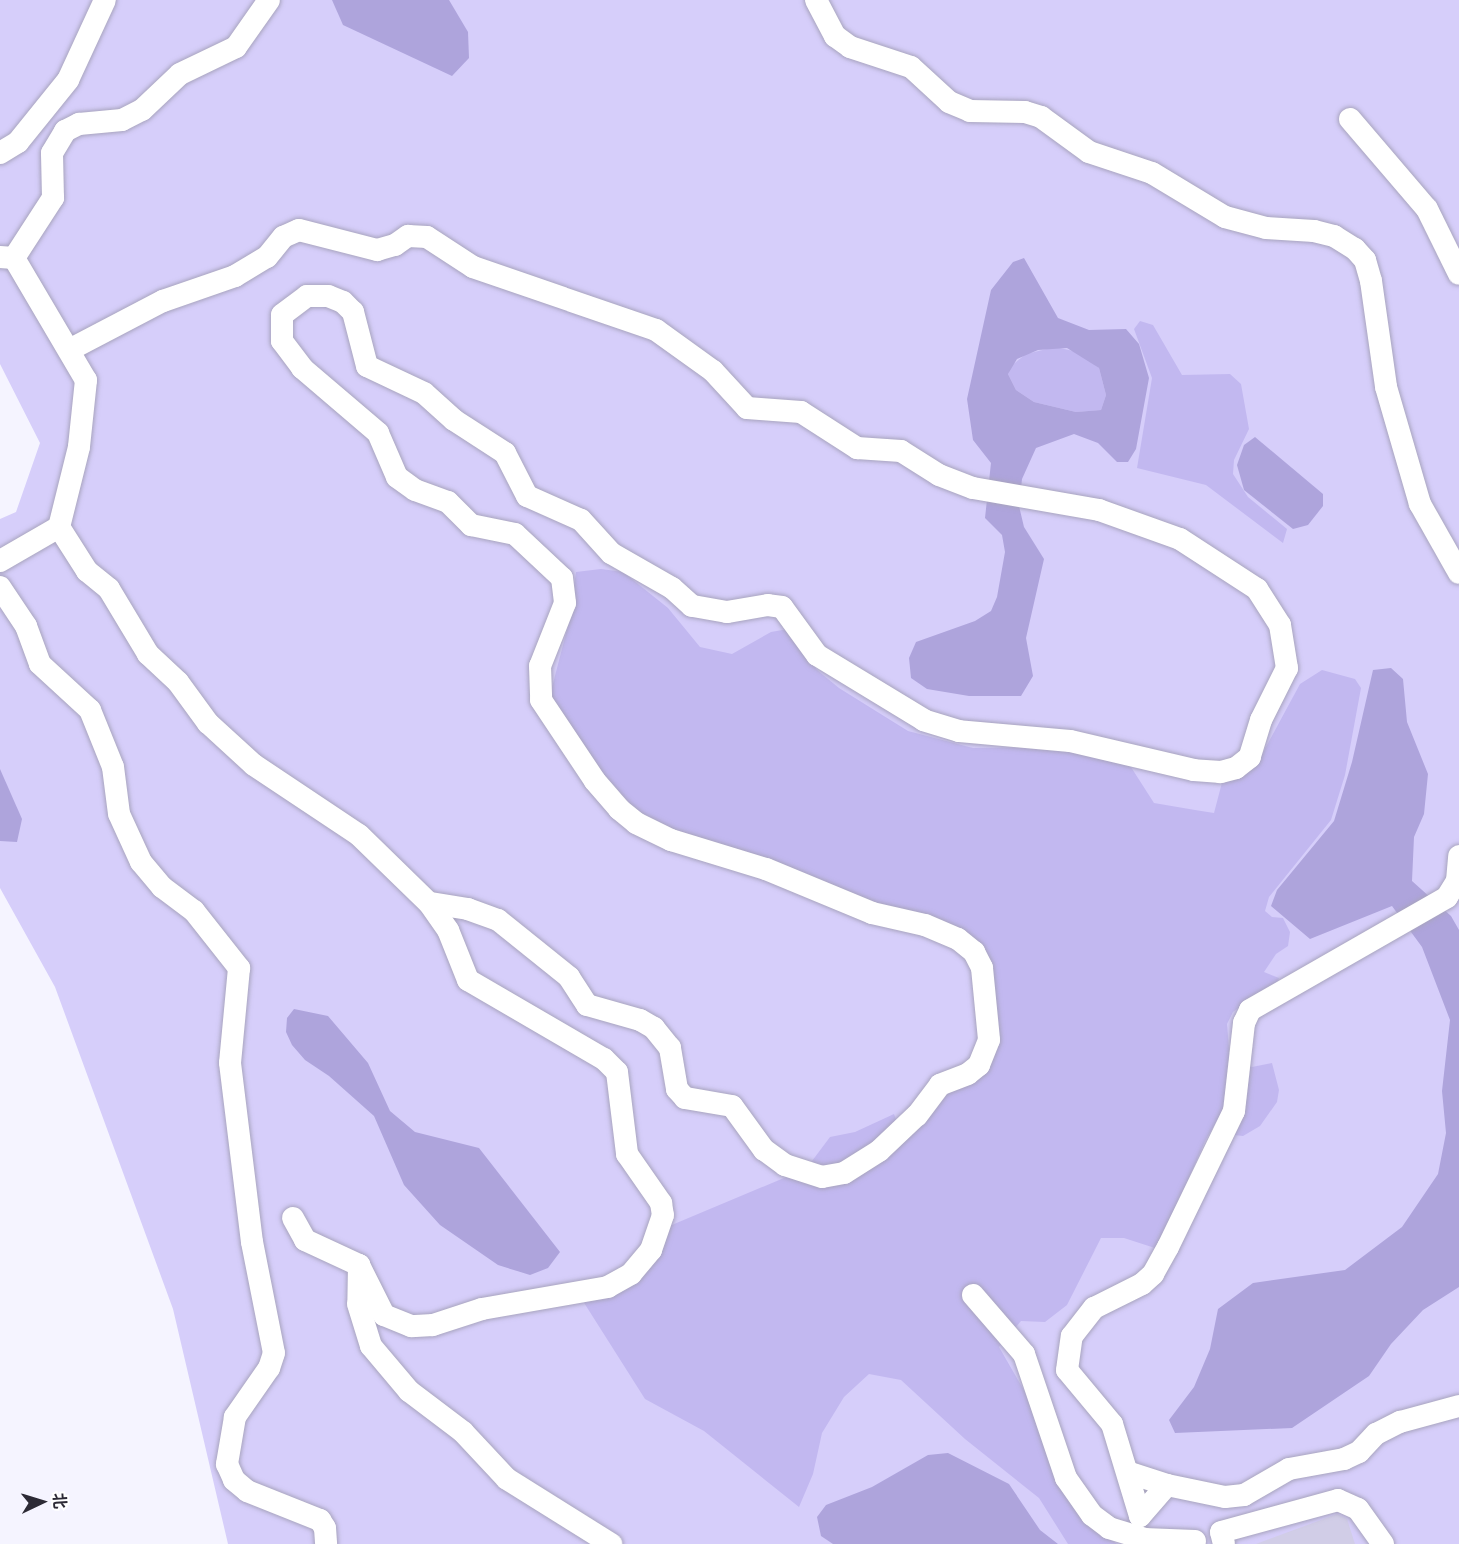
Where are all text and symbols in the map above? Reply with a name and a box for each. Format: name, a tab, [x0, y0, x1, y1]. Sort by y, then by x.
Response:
north arrow	[12, 1472, 72, 1532]
text: 北	[48, 1492, 71, 1509]

